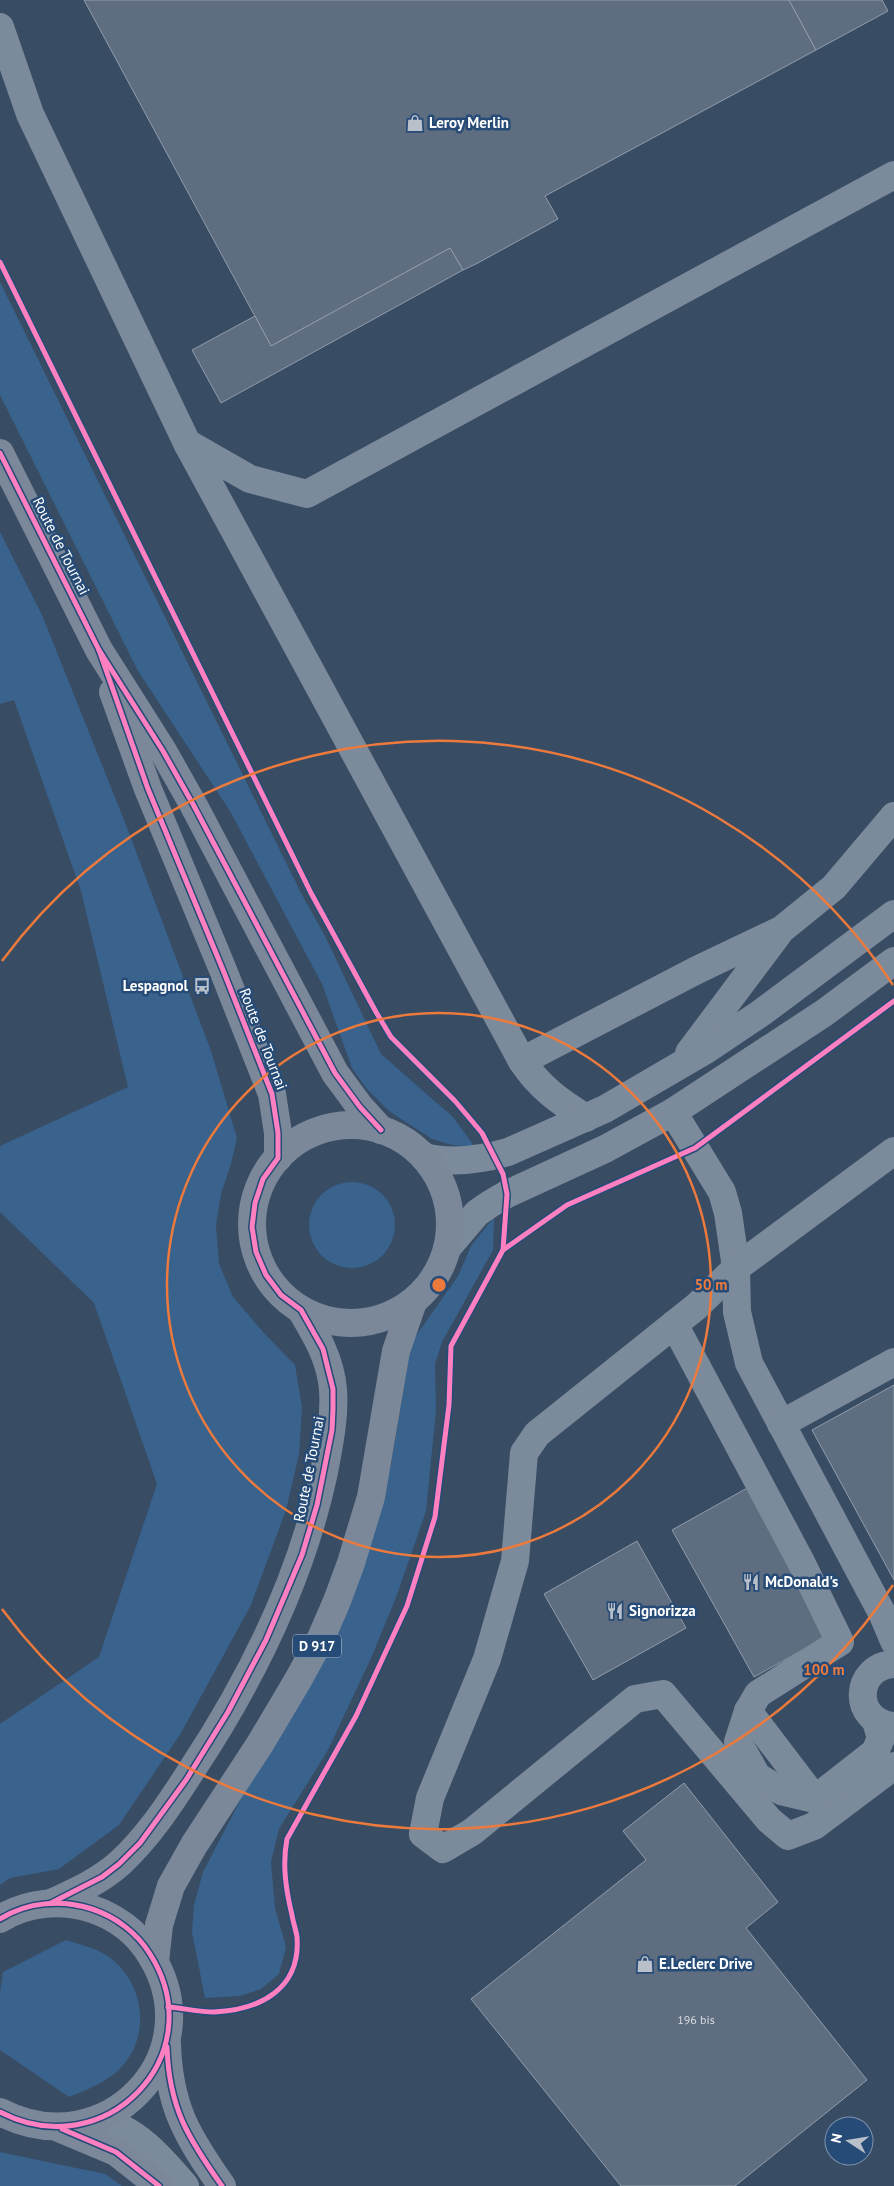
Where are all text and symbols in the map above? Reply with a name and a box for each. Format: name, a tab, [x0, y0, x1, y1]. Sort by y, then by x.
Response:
shop icon: Leroy Merlin	[405, 113, 425, 133]
place label: Leroy Merlin	[429, 113, 509, 132]
street label: Route de Tournai	[29, 494, 94, 598]
place label: Lespagnol	[123, 976, 189, 995]
bus stop icon: Lespagnol	[192, 976, 212, 996]
street label: Route de Tournai	[235, 985, 292, 1092]
text: 50 m	[695, 1275, 727, 1294]
centre of rings	[430, 1276, 448, 1294]
street label: Route de Tournai	[289, 1414, 328, 1523]
restaurant icon: McDonald's	[741, 1572, 761, 1592]
place label: McDonald's	[765, 1572, 838, 1591]
restaurant icon: Signorizza	[605, 1601, 625, 1621]
place label: Signorizza	[629, 1601, 696, 1620]
road number: D 917	[293, 1634, 341, 1658]
text: 100 m	[803, 1660, 845, 1679]
shop icon: E.Leclerc Drive	[635, 1954, 655, 1974]
place label: E.Leclerc Drive	[659, 1954, 753, 1973]
house number: 196 bis	[677, 2012, 715, 2027]
north arrow	[824, 2116, 874, 2166]
text: N	[827, 2132, 846, 2145]

